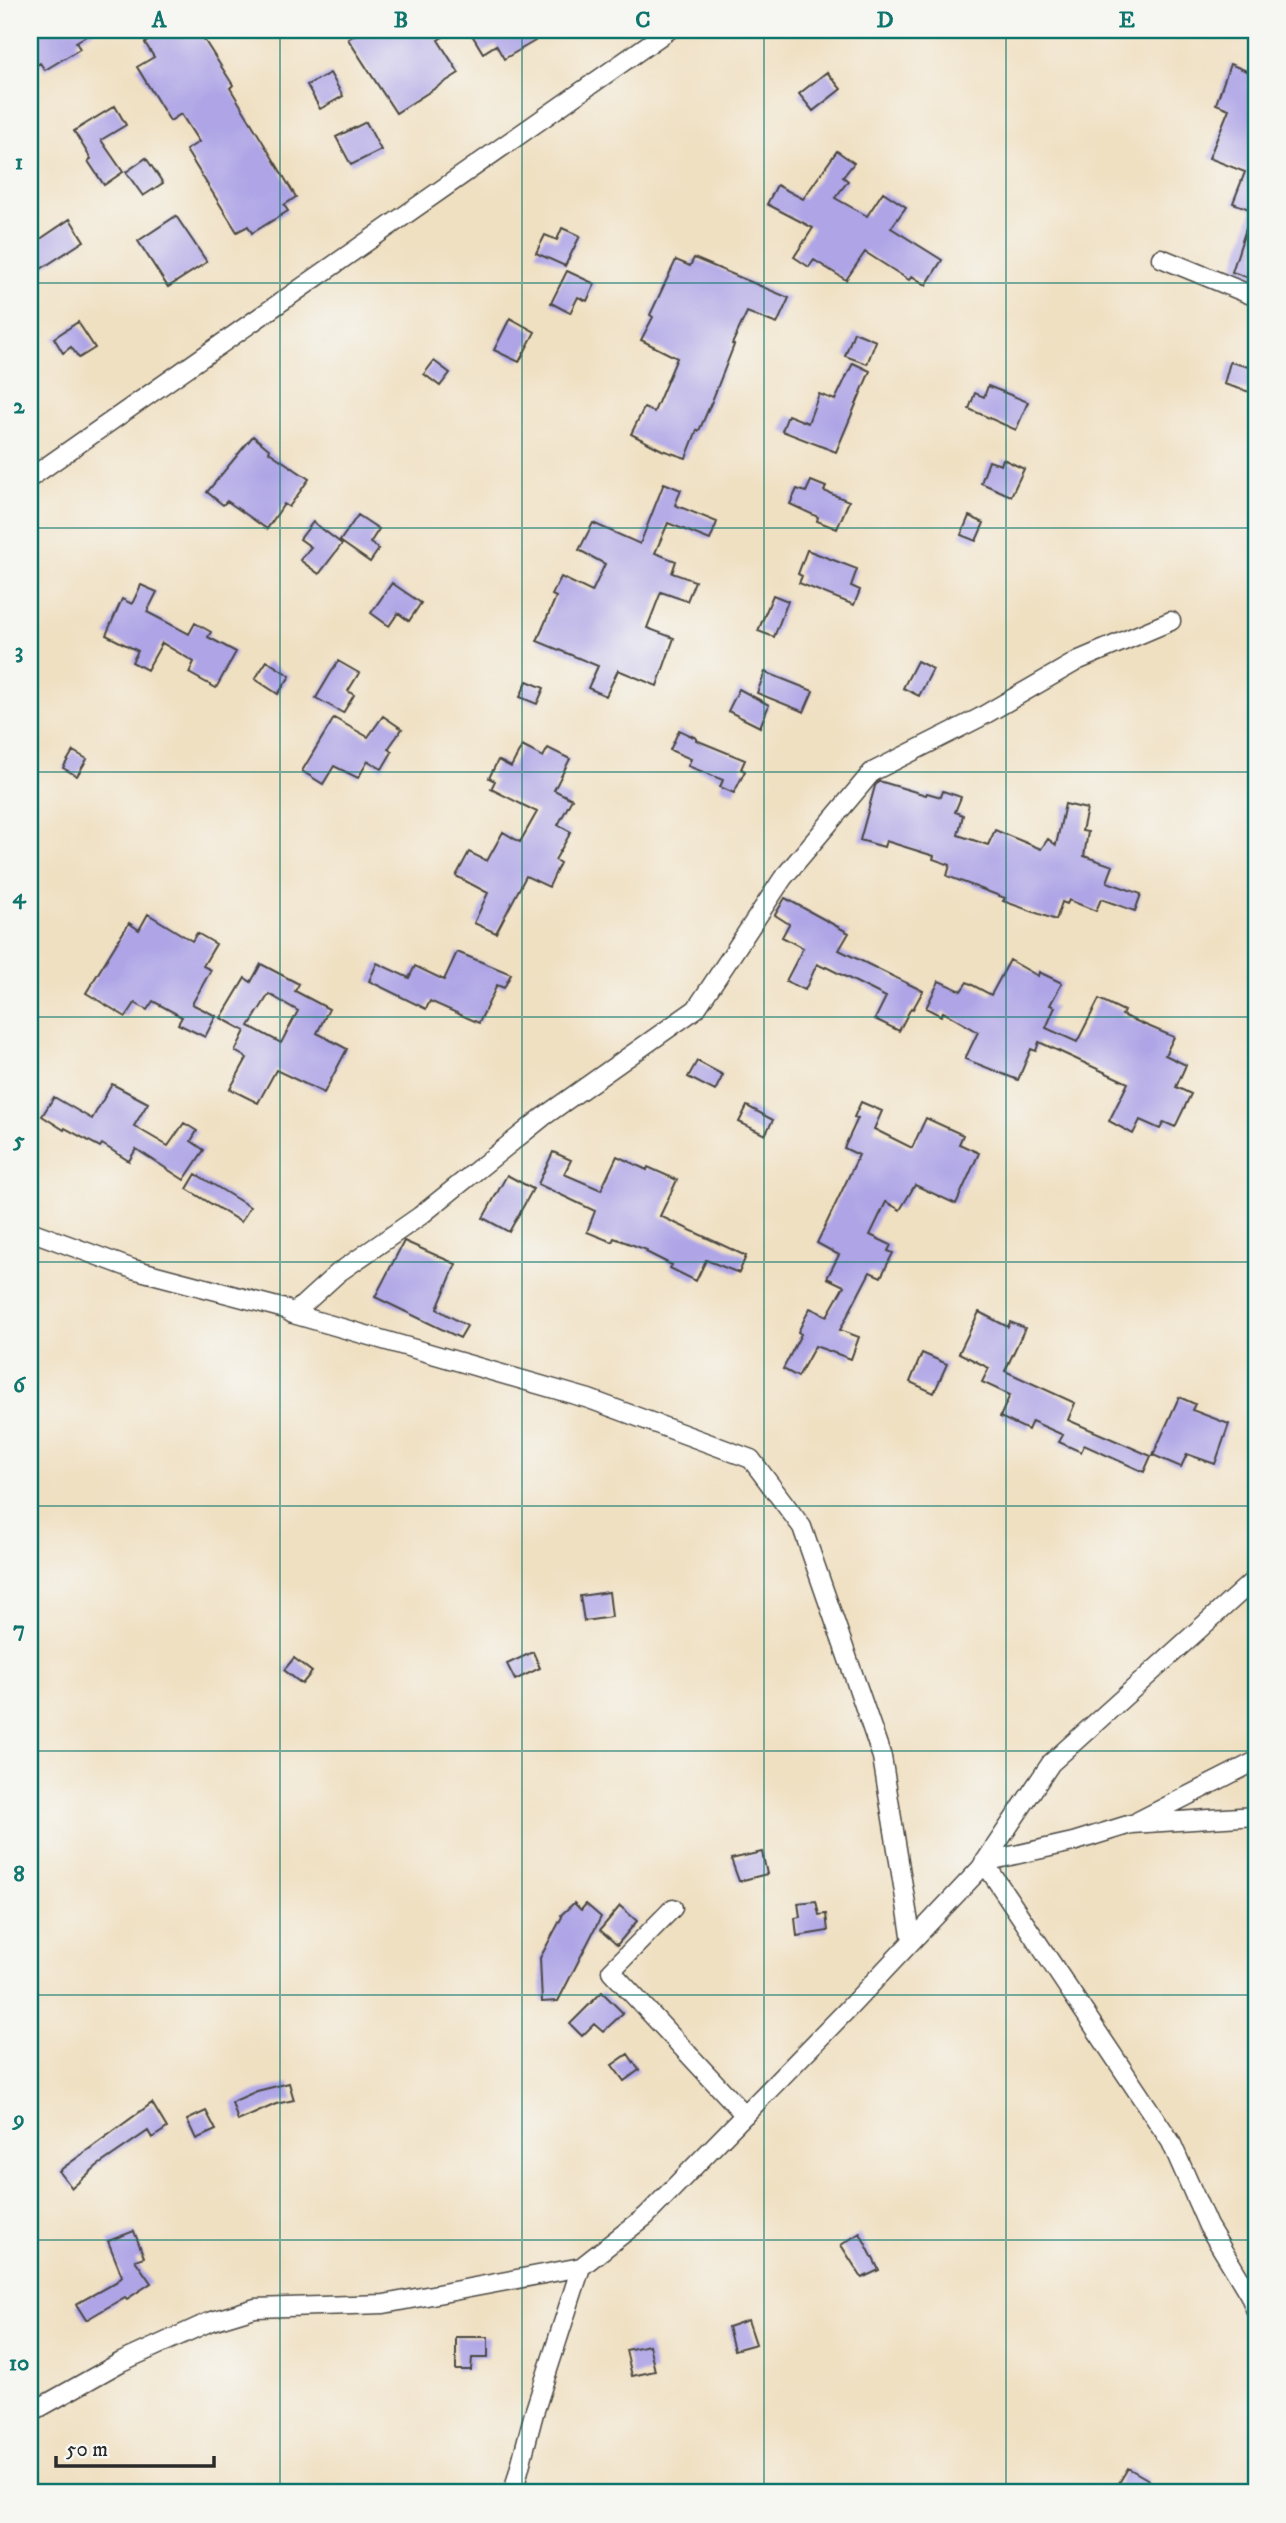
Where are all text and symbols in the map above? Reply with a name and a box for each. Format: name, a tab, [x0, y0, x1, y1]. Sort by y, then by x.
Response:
text: A	[151, 6, 168, 35]
text: B	[394, 6, 408, 35]
text: C	[635, 6, 651, 35]
text: D	[876, 6, 894, 35]
text: E	[1119, 6, 1135, 35]
text: 1	[15, 148, 23, 177]
text: 2	[13, 392, 25, 421]
text: 3	[15, 637, 23, 666]
text: 4	[12, 882, 27, 911]
text: 5	[12, 1126, 25, 1155]
text: 6	[13, 1371, 27, 1400]
text: 7	[13, 1615, 25, 1644]
text: 8	[13, 1860, 25, 1889]
text: 9	[11, 2105, 25, 2134]
text: 10	[9, 2349, 29, 2378]
scale bar	[56, 2425, 214, 2469]
text: 50 m	[66, 2437, 108, 2463]

